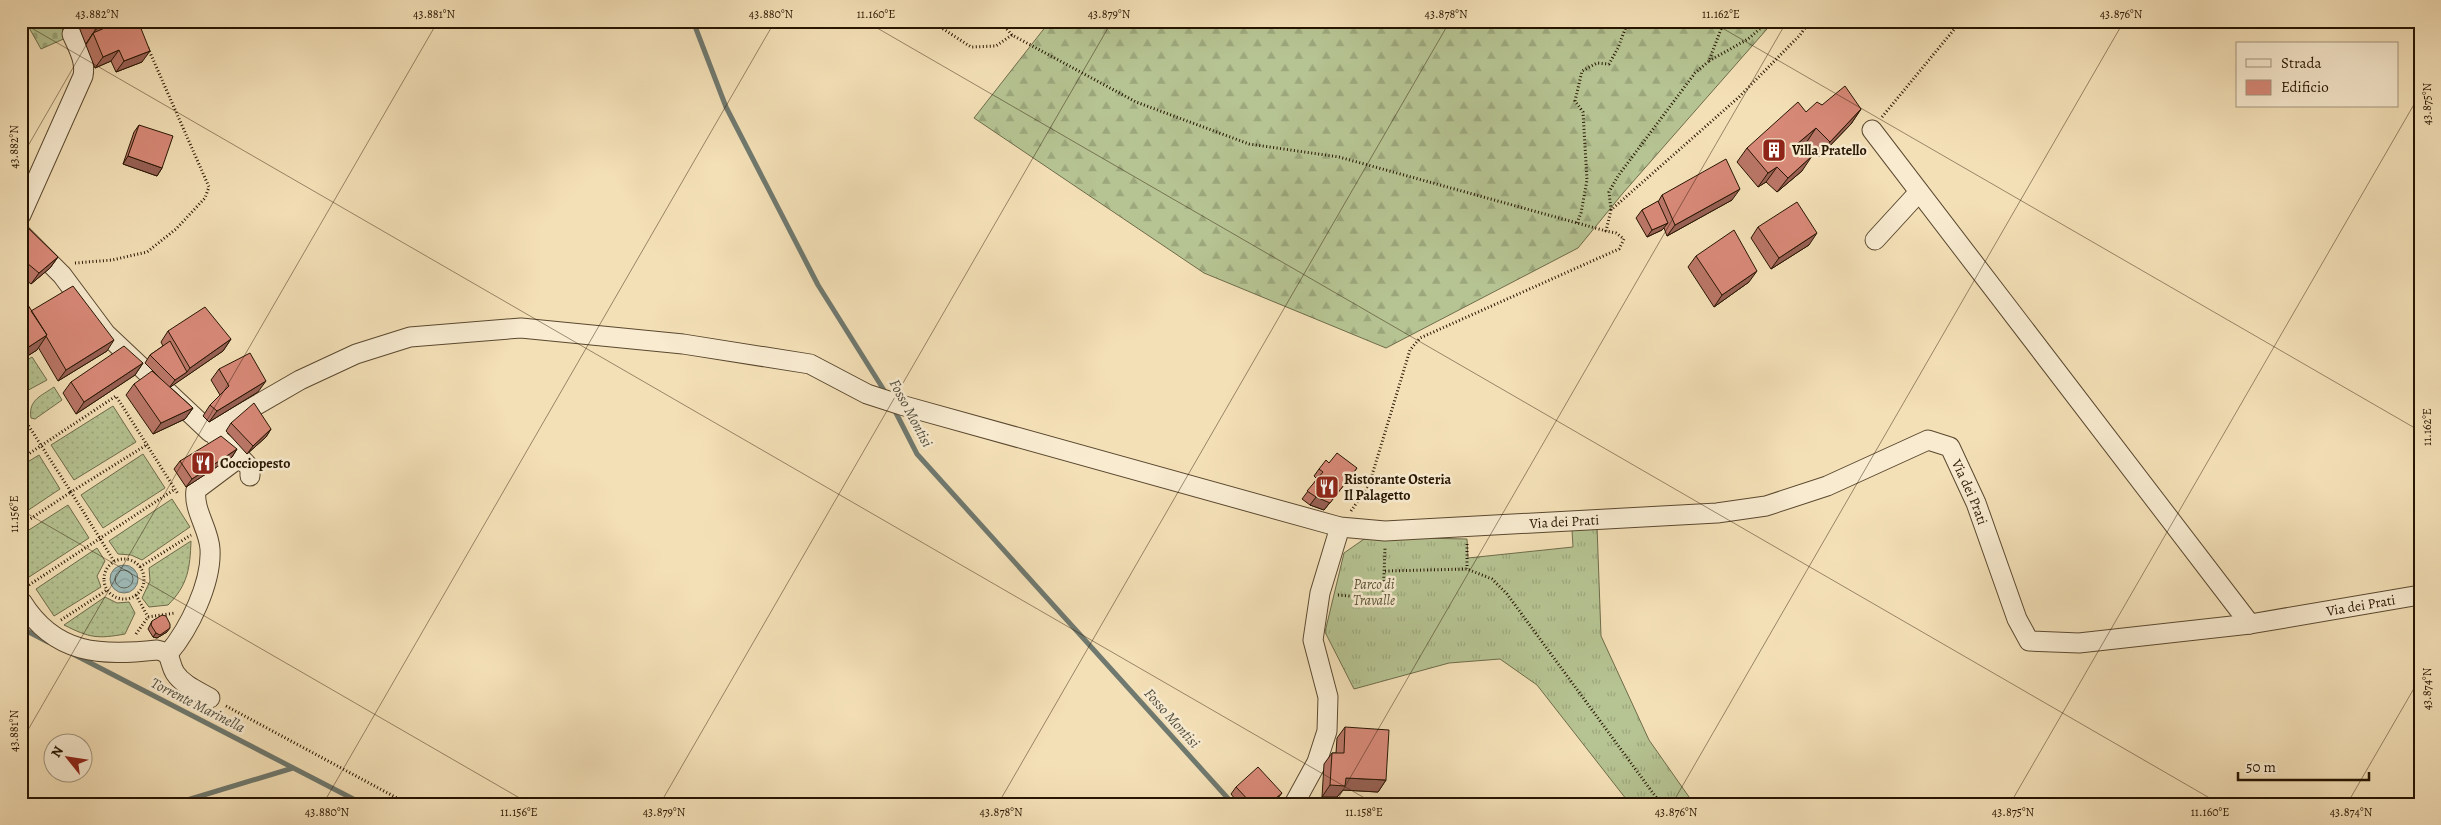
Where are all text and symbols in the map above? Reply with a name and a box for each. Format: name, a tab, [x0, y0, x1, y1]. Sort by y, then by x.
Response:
text: 43.882°N	[75, 6, 119, 22]
text: 43.881°N	[413, 6, 455, 22]
text: 43.880°N	[749, 6, 794, 22]
text: 11.160°E	[857, 6, 895, 22]
text: 43.879°N	[1088, 6, 1131, 22]
text: 43.878°N	[1424, 6, 1468, 22]
text: 11.162°E	[1702, 6, 1740, 22]
text: 43.876°N	[2100, 6, 2143, 22]
legend	[2236, 42, 2398, 108]
text: Strada	[2281, 53, 2322, 73]
text: Edificio	[2281, 77, 2329, 97]
text: 43.875°N	[2419, 82, 2435, 125]
text: 43.882°N	[6, 125, 22, 169]
building icon: Villa Pratello	[1761, 137, 1787, 163]
place label: Villa Pratello	[1791, 141, 1867, 160]
water label: Fosso Montisi	[885, 375, 937, 451]
text: 11.162°E	[2419, 408, 2435, 446]
restaurant icon: Cocciopesto	[190, 450, 216, 476]
place label: Cocciopesto	[220, 454, 290, 473]
street label: Via dei Prati	[1947, 455, 1992, 527]
place label: Ristorante Osteria Il Palagetto	[1344, 470, 1451, 505]
restaurant icon: Ristorante Osteria Il Palagetto	[1314, 474, 1340, 500]
text: 11.156°E	[6, 495, 22, 533]
street label: Via dei Prati	[1528, 510, 1600, 533]
park label: Parco di Travalle	[1353, 575, 1395, 610]
street label: Via dei Prati	[2324, 590, 2397, 620]
text: 43.874°N	[2419, 667, 2435, 710]
water label: Torrente Marinella	[147, 673, 249, 737]
water label: Fosso Montisi	[1140, 684, 1204, 752]
text: 43.881°N	[6, 710, 22, 752]
north arrow	[42, 732, 92, 782]
text: N	[46, 743, 68, 761]
scale bar	[2238, 750, 2370, 782]
text: 50 m	[2246, 757, 2276, 777]
text: 43.880°N	[305, 804, 350, 820]
text: 11.156°E	[500, 804, 538, 820]
text: 43.879°N	[643, 804, 686, 820]
text: 43.878°N	[979, 804, 1023, 820]
text: 11.158°E	[1345, 804, 1383, 820]
text: 43.876°N	[1655, 804, 1698, 820]
text: 43.875°N	[1992, 804, 2035, 820]
text: 11.160°E	[2191, 804, 2229, 820]
text: 43.874°N	[2330, 804, 2373, 820]

